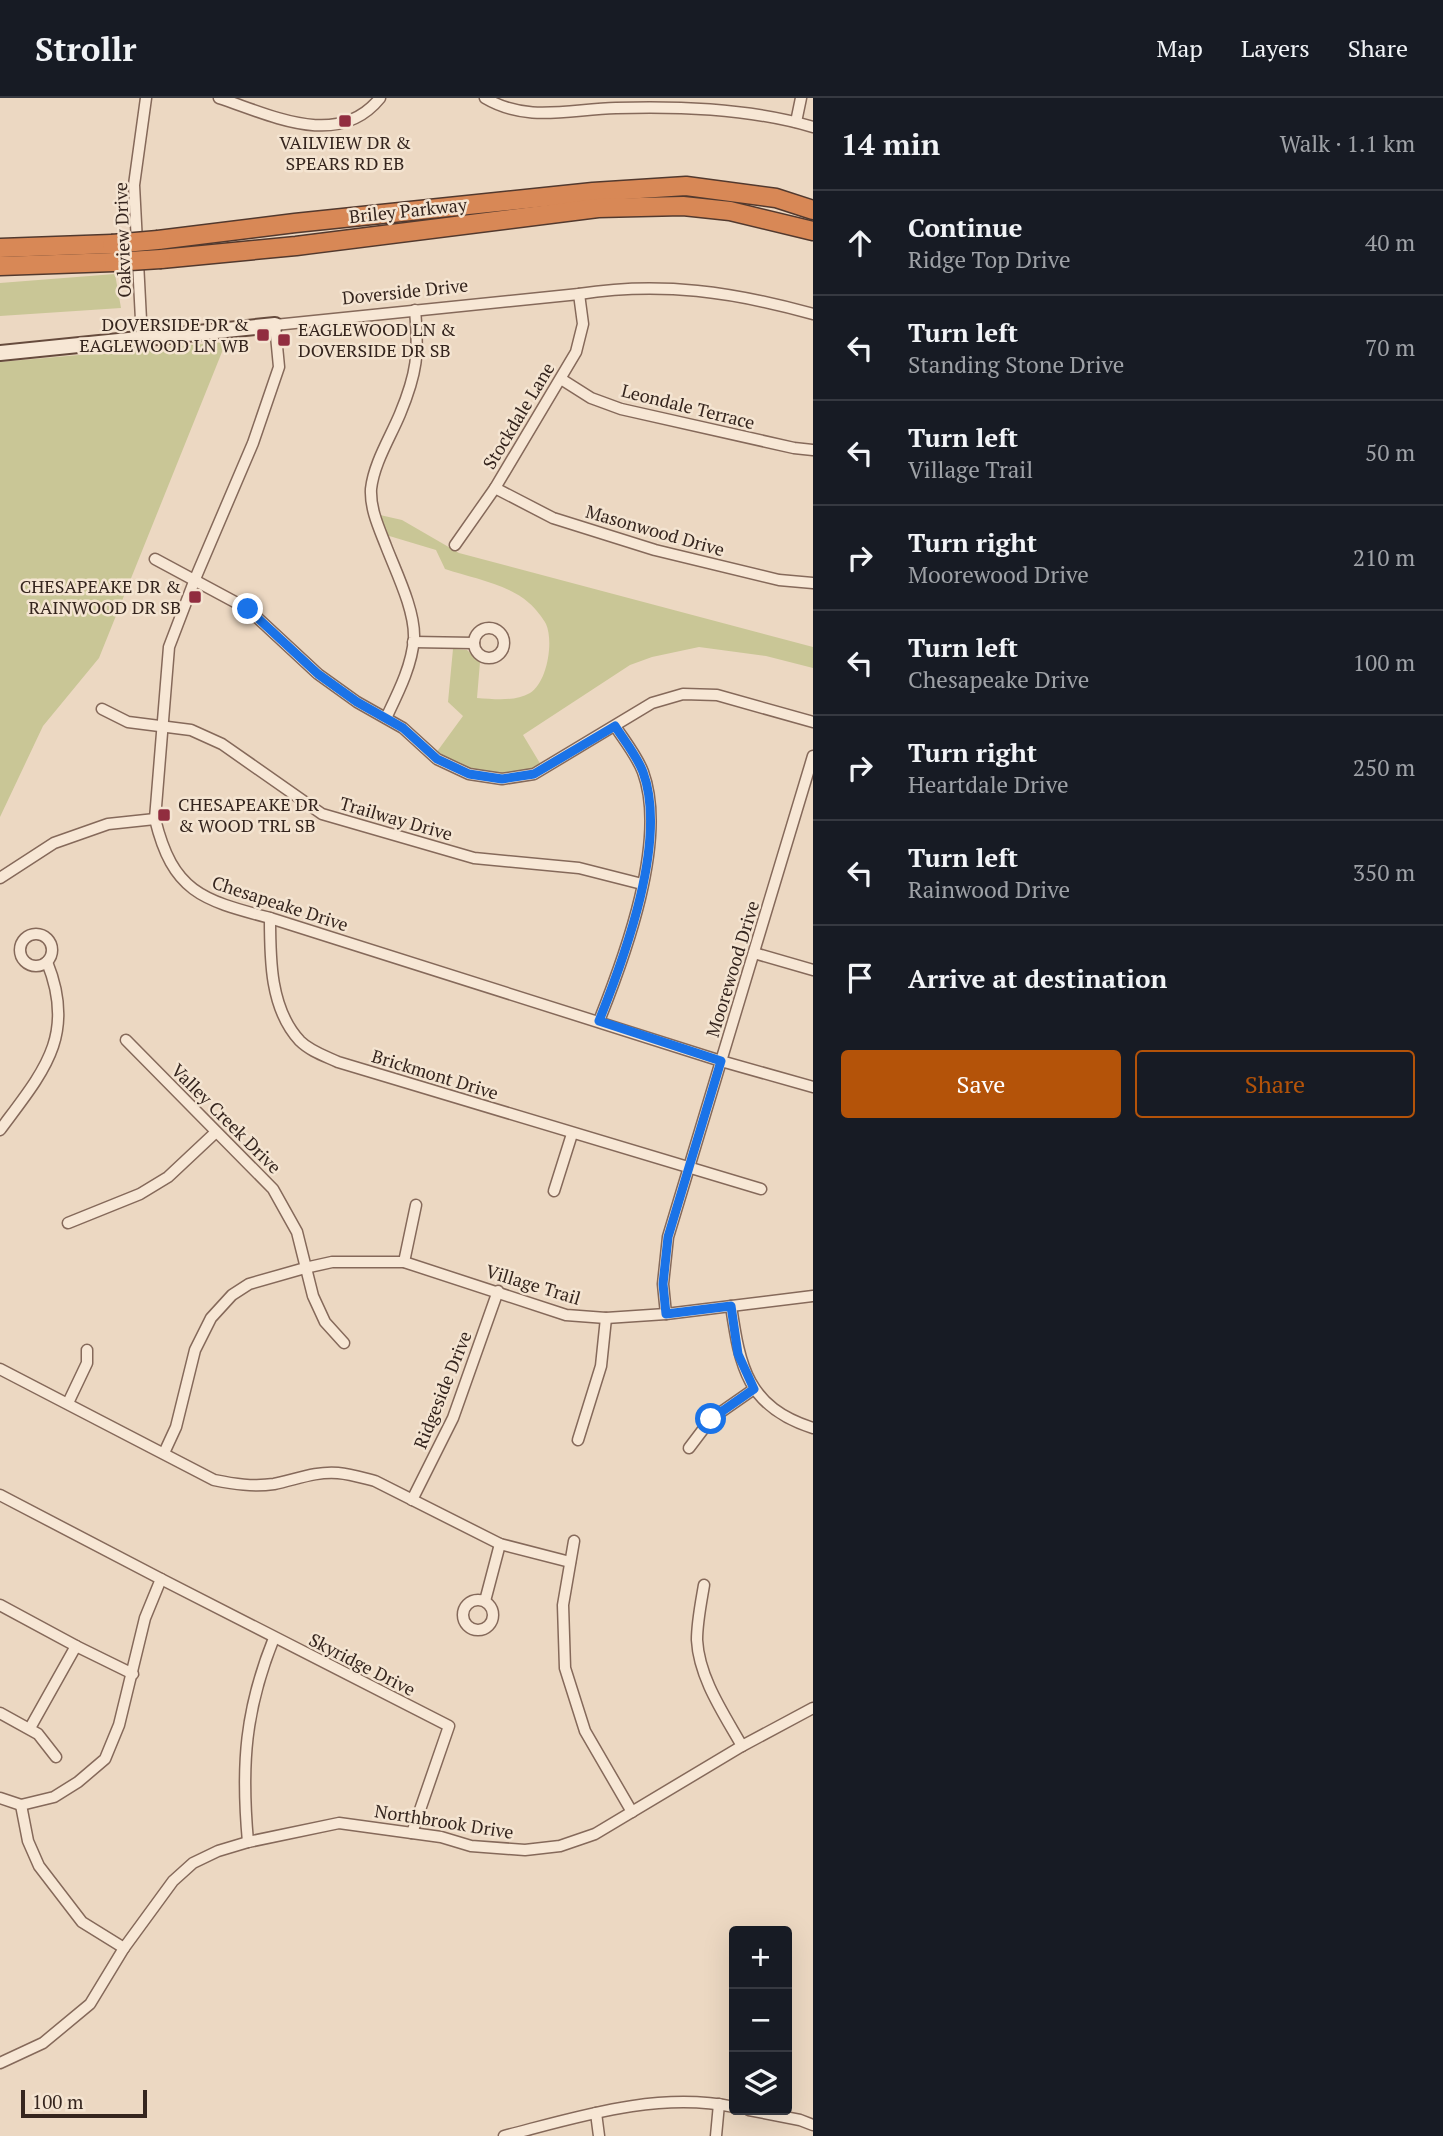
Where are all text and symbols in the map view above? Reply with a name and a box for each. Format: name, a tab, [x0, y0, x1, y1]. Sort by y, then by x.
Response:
text: Strollr	[35, 27, 137, 70]
text: Map	[1156, 32, 1203, 64]
text: Layers	[1241, 32, 1310, 64]
text: Share	[1348, 32, 1408, 64]
marker: VAILVIEW DR & SPEARS RD EB	[337, 113, 353, 129]
text: 14 min	[841, 124, 940, 164]
text: Walk · 1.1 km	[1280, 128, 1415, 159]
place label: VAILVIEW DR & SPEARS RD EB	[279, 130, 411, 175]
street label: Oakview Drive	[108, 182, 136, 298]
street label: Briley Parkway	[348, 192, 469, 228]
text: Continue	[908, 210, 1022, 244]
icon: ahead	[841, 224, 879, 262]
text: 40 m	[1365, 227, 1415, 258]
text: Ridge Top Drive	[908, 244, 1071, 275]
street label: Doverside Drive	[341, 272, 469, 310]
place label: DOVERSIDE DR & EAGLEWOOD LN WB	[79, 312, 249, 357]
text: Turn left	[908, 315, 1018, 349]
place label: EAGLEWOOD LN & DOVERSIDE DR SB	[298, 317, 456, 362]
marker: DOVERSIDE DR & EAGLEWOOD LN WB	[255, 327, 271, 343]
icon: left	[841, 329, 879, 367]
marker: EAGLEWOOD LN & DOVERSIDE DR SB	[276, 332, 292, 348]
text: 70 m	[1365, 332, 1415, 363]
text: Standing Stone Drive	[908, 349, 1124, 380]
street label: Stockdale Lane	[477, 358, 559, 473]
street label: Leondale Terrace	[619, 378, 757, 434]
text: Turn left	[908, 420, 1018, 454]
icon: left	[841, 434, 879, 472]
text: 50 m	[1365, 437, 1415, 468]
text: Village Trail	[908, 454, 1033, 485]
street label: Masonwood Drive	[583, 499, 727, 561]
text: Turn right	[908, 525, 1037, 559]
icon: right	[841, 539, 879, 577]
text: 210 m	[1353, 542, 1415, 573]
text: Moorewood Drive	[908, 559, 1089, 590]
place label: CHESAPEAKE DR & RAINWOOD DR SB	[20, 574, 181, 619]
marker: CHESAPEAKE DR & RAINWOOD DR SB	[187, 589, 203, 605]
route end	[232, 593, 263, 624]
text: Turn left	[908, 630, 1018, 664]
icon: left	[841, 644, 879, 682]
text: 100 m	[1353, 647, 1415, 678]
text: Chesapeake Drive	[908, 664, 1089, 695]
text: Turn right	[908, 735, 1037, 769]
icon: right	[841, 749, 879, 787]
text: 250 m	[1353, 752, 1415, 783]
text: Heartdale Drive	[908, 769, 1069, 800]
street label: Trailway Drive	[337, 791, 455, 846]
place label: CHESAPEAKE DR & WOOD TRL SB	[178, 792, 320, 837]
marker: CHESAPEAKE DR & WOOD TRL SB	[156, 807, 172, 823]
text: Turn left	[908, 840, 1018, 874]
icon: left	[841, 854, 879, 892]
text: 350 m	[1353, 857, 1415, 888]
street label: Chesapeake Drive	[209, 870, 351, 936]
text: Rainwood Drive	[908, 874, 1070, 905]
street label: Moorewood Drive	[700, 898, 764, 1040]
icon: arrive	[841, 959, 879, 997]
text: Arrive at destination	[908, 961, 1167, 995]
street label: Brickmont Drive	[369, 1043, 502, 1105]
button: Save	[841, 1050, 1121, 1118]
button: Share	[1135, 1050, 1415, 1118]
street label: Valley Creek Drive	[167, 1058, 287, 1178]
street label: Village Trail	[483, 1258, 584, 1310]
street label: Ridgeside Drive	[408, 1327, 477, 1452]
route start	[695, 1403, 726, 1434]
street label: Skyridge Drive	[305, 1627, 420, 1701]
street label: Northbrook Drive	[373, 1798, 515, 1844]
map controls	[729, 1926, 792, 2115]
button: +	[729, 1926, 792, 1989]
button: −	[729, 1989, 792, 2052]
button: layers	[729, 2052, 792, 2115]
scale bar	[21, 2087, 147, 2119]
text: 100 m	[32, 2089, 83, 2114]

